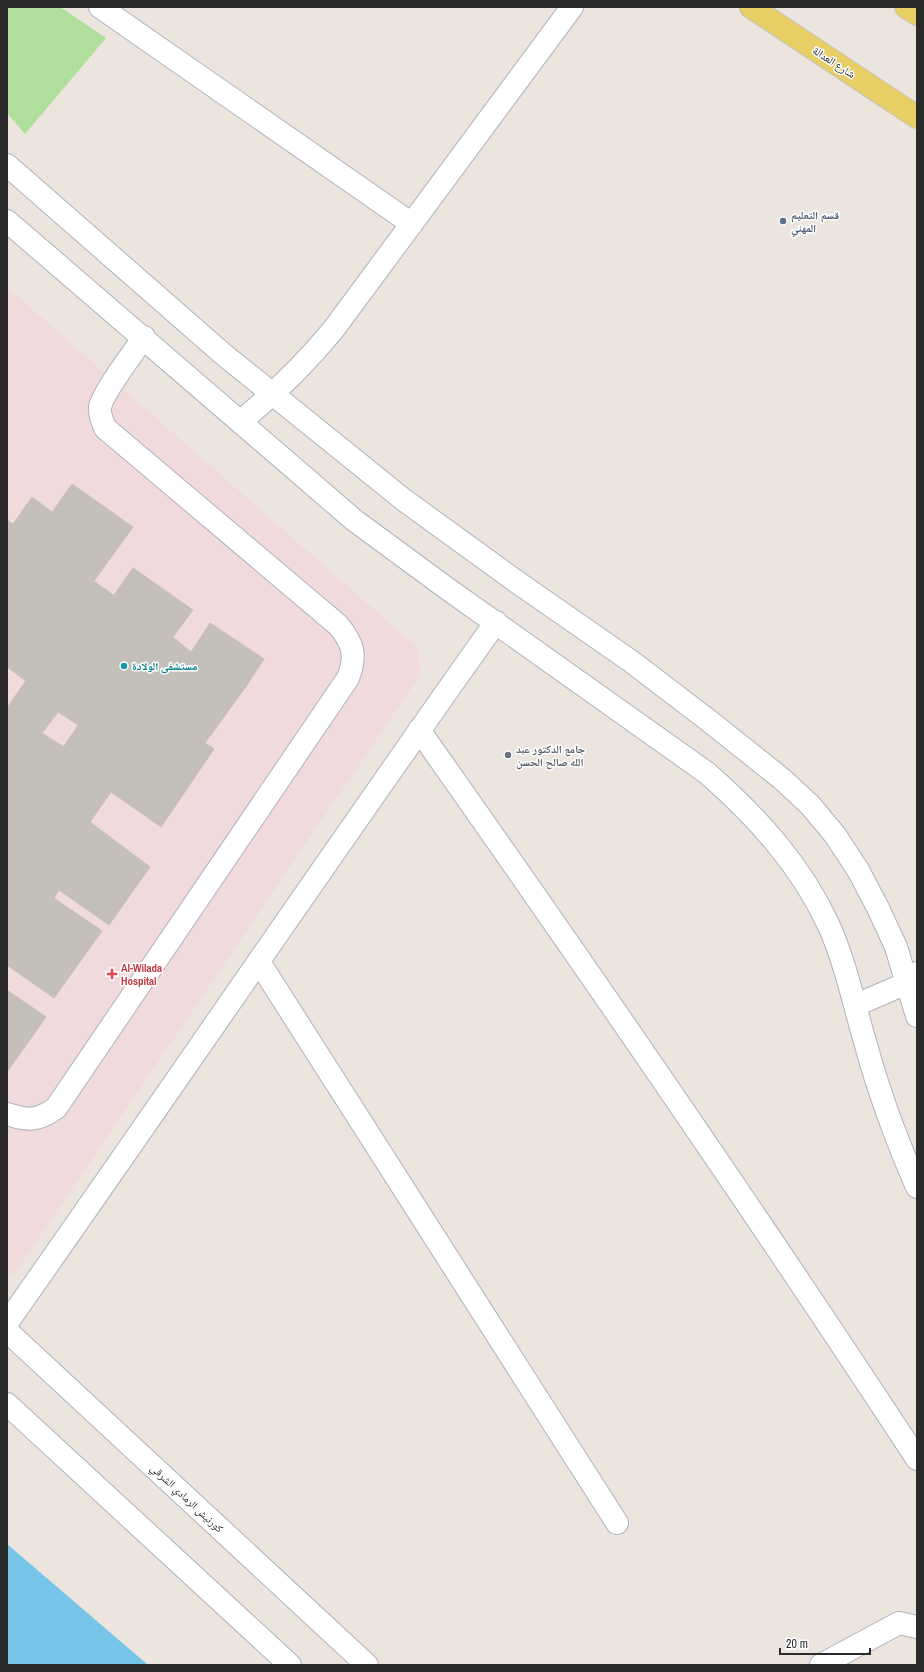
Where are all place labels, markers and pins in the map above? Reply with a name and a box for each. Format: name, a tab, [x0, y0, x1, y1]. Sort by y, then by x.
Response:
place label: قسم التعليم المهني	[791, 208, 839, 237]
marker: قسم التعليم المهني	[778, 216, 788, 226]
place label: مستشفى الولادة	[132, 659, 197, 674]
marker: مستشفى الولادة	[119, 661, 129, 671]
place label: جامع الدكتور عبد الله صالح الحسن	[516, 742, 585, 770]
marker: جامع الدكتور عبد الله صالح الحسن	[503, 750, 513, 760]
place label: Al-Wilada Hospital	[121, 961, 162, 988]
marker: Al-Wilada Hospital	[106, 968, 118, 980]

